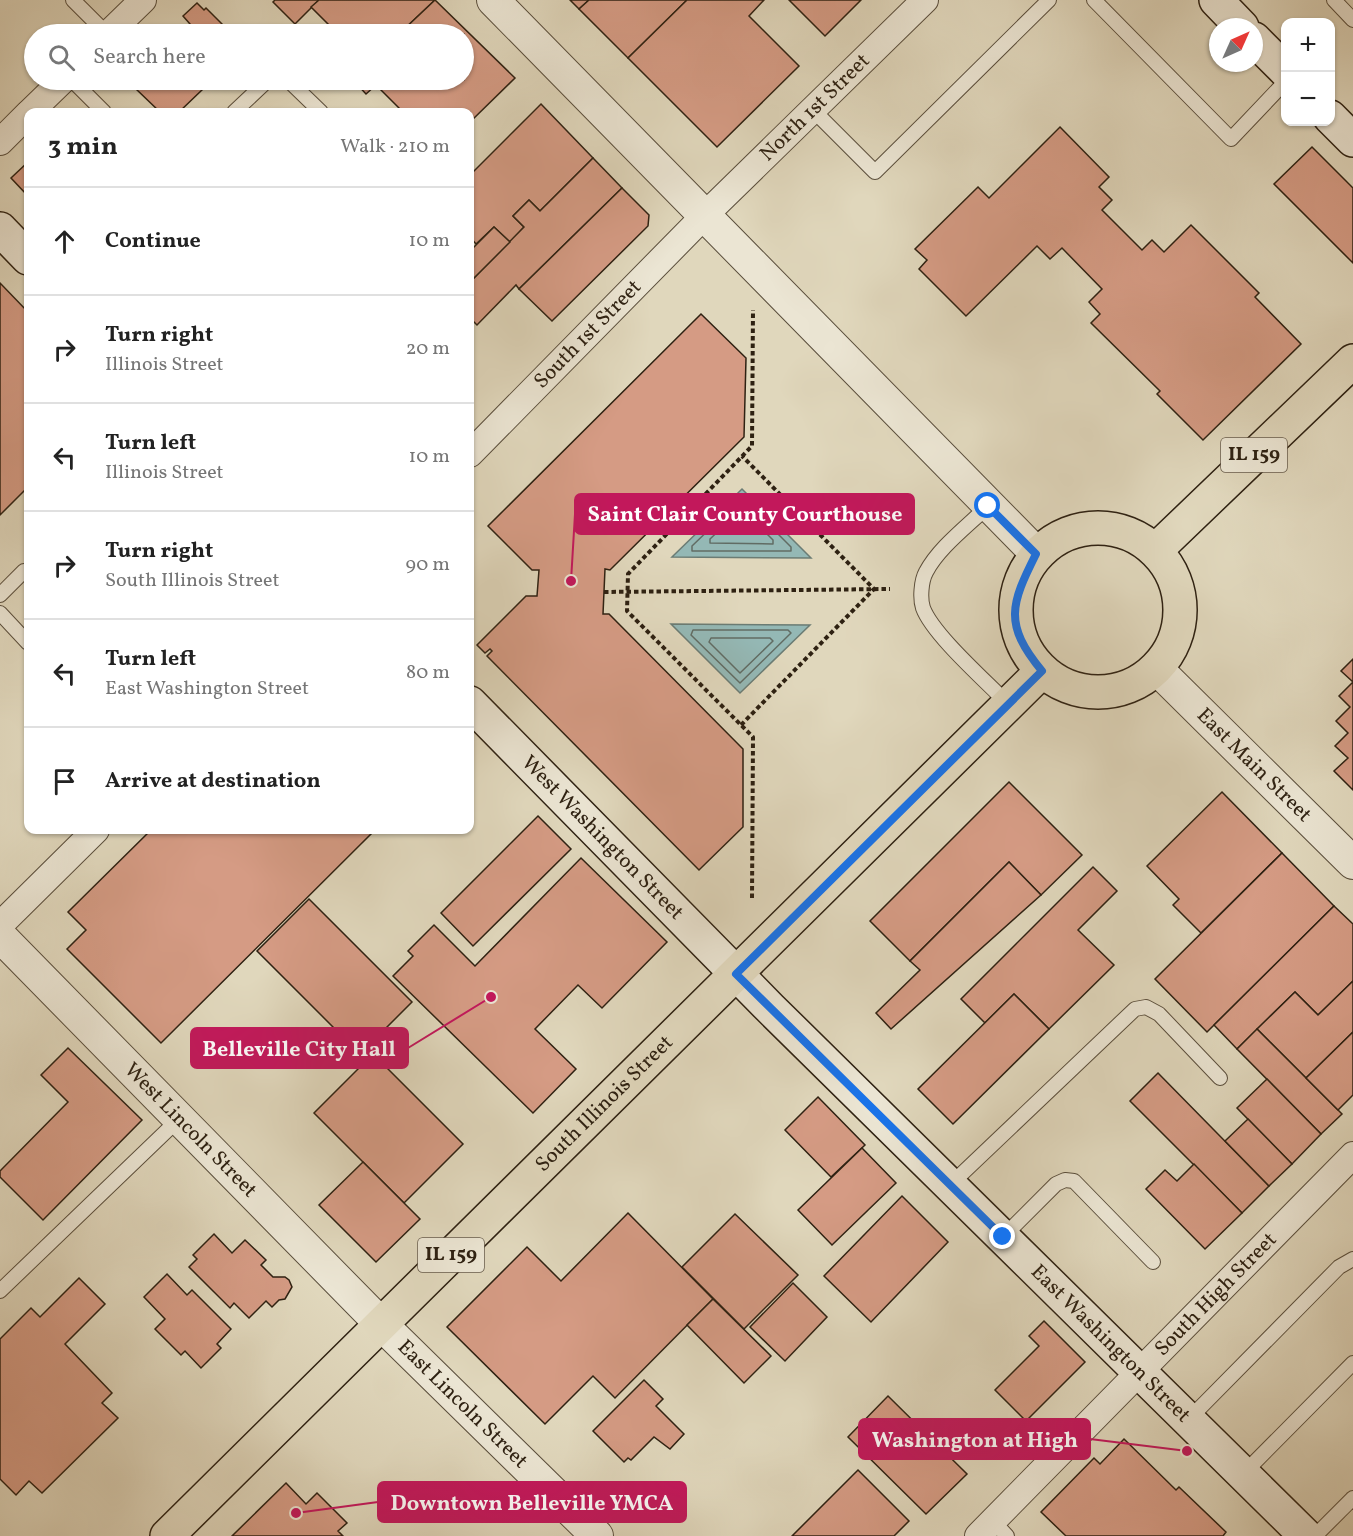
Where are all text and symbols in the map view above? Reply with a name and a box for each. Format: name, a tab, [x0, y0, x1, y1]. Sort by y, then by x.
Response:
north arrow	[1209, 18, 1263, 72]
map controls	[1281, 18, 1335, 126]
button: +	[1281, 18, 1335, 72]
search box	[24, 24, 474, 90]
icon: search	[45, 41, 78, 74]
text: Search here	[93, 42, 206, 73]
street label: North 1st Street	[754, 47, 876, 168]
button: −	[1281, 72, 1335, 126]
text: 3 min	[48, 129, 118, 165]
text: Walk · 210 m	[340, 133, 450, 161]
icon: ahead	[48, 225, 81, 258]
text: Continue	[105, 226, 201, 257]
text: 10 m	[409, 227, 450, 255]
street label: South 1st Street	[527, 273, 648, 395]
text: Turn right	[105, 320, 213, 351]
icon: right	[48, 333, 81, 366]
text: 20 m	[406, 335, 450, 363]
text: Illinois Street	[105, 351, 224, 379]
text: Turn left	[105, 428, 196, 459]
road number: IL 159	[1221, 438, 1287, 472]
icon: left	[48, 441, 81, 474]
text: 10 m	[409, 443, 450, 471]
text: Illinois Street	[105, 459, 224, 487]
route start	[974, 492, 1000, 518]
callout: Saint Clair County Courthouse	[575, 494, 914, 534]
text: Saint Clair County Courthouse	[588, 500, 902, 531]
text: Turn right	[105, 536, 213, 567]
icon: right	[48, 549, 81, 582]
text: 90 m	[406, 551, 450, 579]
text: South Illinois Street	[105, 567, 280, 595]
text: Turn left	[105, 644, 196, 675]
icon: left	[48, 657, 81, 690]
text: 80 m	[406, 659, 450, 687]
text: East Washington Street	[105, 675, 309, 703]
street label: East Main Street	[1190, 701, 1318, 829]
street label: West Washington Street	[515, 749, 690, 927]
icon: arrive	[48, 765, 81, 798]
text: Arrive at destination	[105, 766, 321, 797]
callout: Belleville City Hall	[191, 1028, 408, 1068]
street label: South Illinois Street	[529, 1029, 680, 1178]
text: Belleville City Hall	[202, 1035, 396, 1066]
street label: West Lincoln Street	[117, 1056, 264, 1204]
route end	[989, 1223, 1015, 1249]
street label: South High Street	[1148, 1226, 1283, 1363]
road number: IL 159	[418, 1238, 484, 1272]
street label: East Washington Street	[1024, 1258, 1197, 1429]
street label: East Lincoln Street	[391, 1333, 534, 1475]
callout: Washington at High	[859, 1419, 1090, 1459]
text: Washington at High	[872, 1426, 1078, 1457]
callout: Downtown Belleville YMCA	[378, 1482, 686, 1522]
text: Downtown Belleville YMCA	[391, 1489, 674, 1520]

